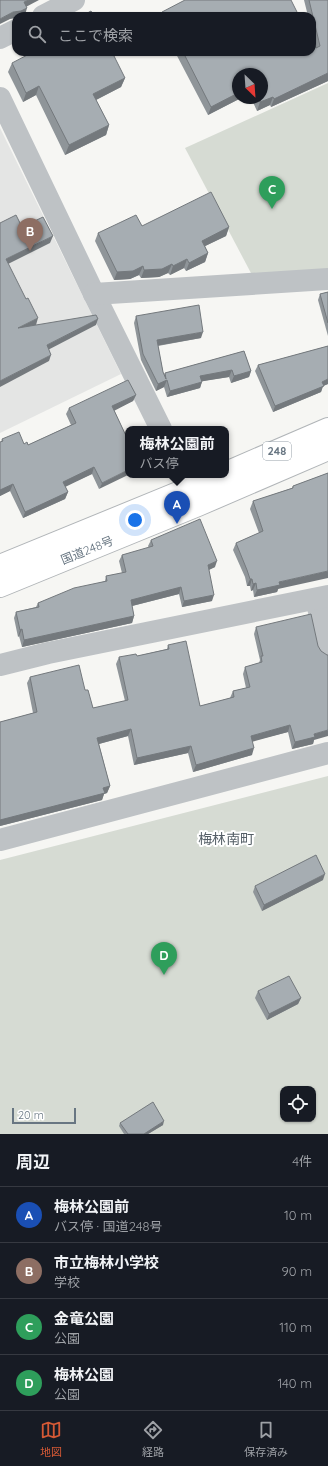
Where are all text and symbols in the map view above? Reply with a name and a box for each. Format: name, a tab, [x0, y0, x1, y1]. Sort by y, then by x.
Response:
search box	[12, 12, 316, 56]
icon: search	[26, 23, 48, 45]
text: ここで検索	[58, 26, 133, 45]
north arrow	[232, 68, 268, 104]
pin: C	[259, 176, 285, 209]
pin: B	[17, 218, 43, 251]
popup	[125, 426, 229, 478]
text: 梅林公園前	[139, 434, 215, 453]
road number: 248	[263, 442, 291, 460]
text: バス停	[139, 455, 179, 471]
pin: A	[164, 491, 190, 524]
your location	[125, 510, 145, 530]
street label: 国道248号	[59, 533, 115, 567]
district label: 梅林南町	[198, 830, 254, 848]
pin: D	[151, 942, 177, 975]
map controls	[280, 1086, 316, 1122]
button: locate	[280, 1086, 316, 1122]
scale bar	[12, 1106, 76, 1125]
text: 20 m	[18, 1108, 44, 1122]
text: 周辺	[16, 1151, 50, 1172]
text: 4件	[292, 1153, 312, 1169]
text: 梅林公園前	[54, 1197, 129, 1216]
text: A	[25, 1207, 33, 1223]
text: 10 m	[284, 1207, 312, 1223]
text: バス停 · 国道248号	[54, 1218, 163, 1234]
text: 市立梅林小学校	[54, 1253, 159, 1272]
text: B	[25, 1263, 33, 1279]
text: 90 m	[282, 1263, 312, 1279]
text: 学校	[54, 1274, 80, 1290]
text: 金竜公園	[54, 1309, 114, 1328]
text: C	[25, 1319, 33, 1335]
text: 110 m	[279, 1319, 312, 1335]
text: 公園	[54, 1330, 80, 1346]
text: 梅林公園	[54, 1365, 114, 1384]
text: D	[24, 1375, 34, 1391]
text: 140 m	[277, 1375, 312, 1391]
text: 公園	[54, 1386, 80, 1402]
tab: 地図	[40, 1419, 62, 1459]
tab: 経路	[142, 1419, 164, 1459]
tab: 保存済み	[244, 1419, 288, 1459]

